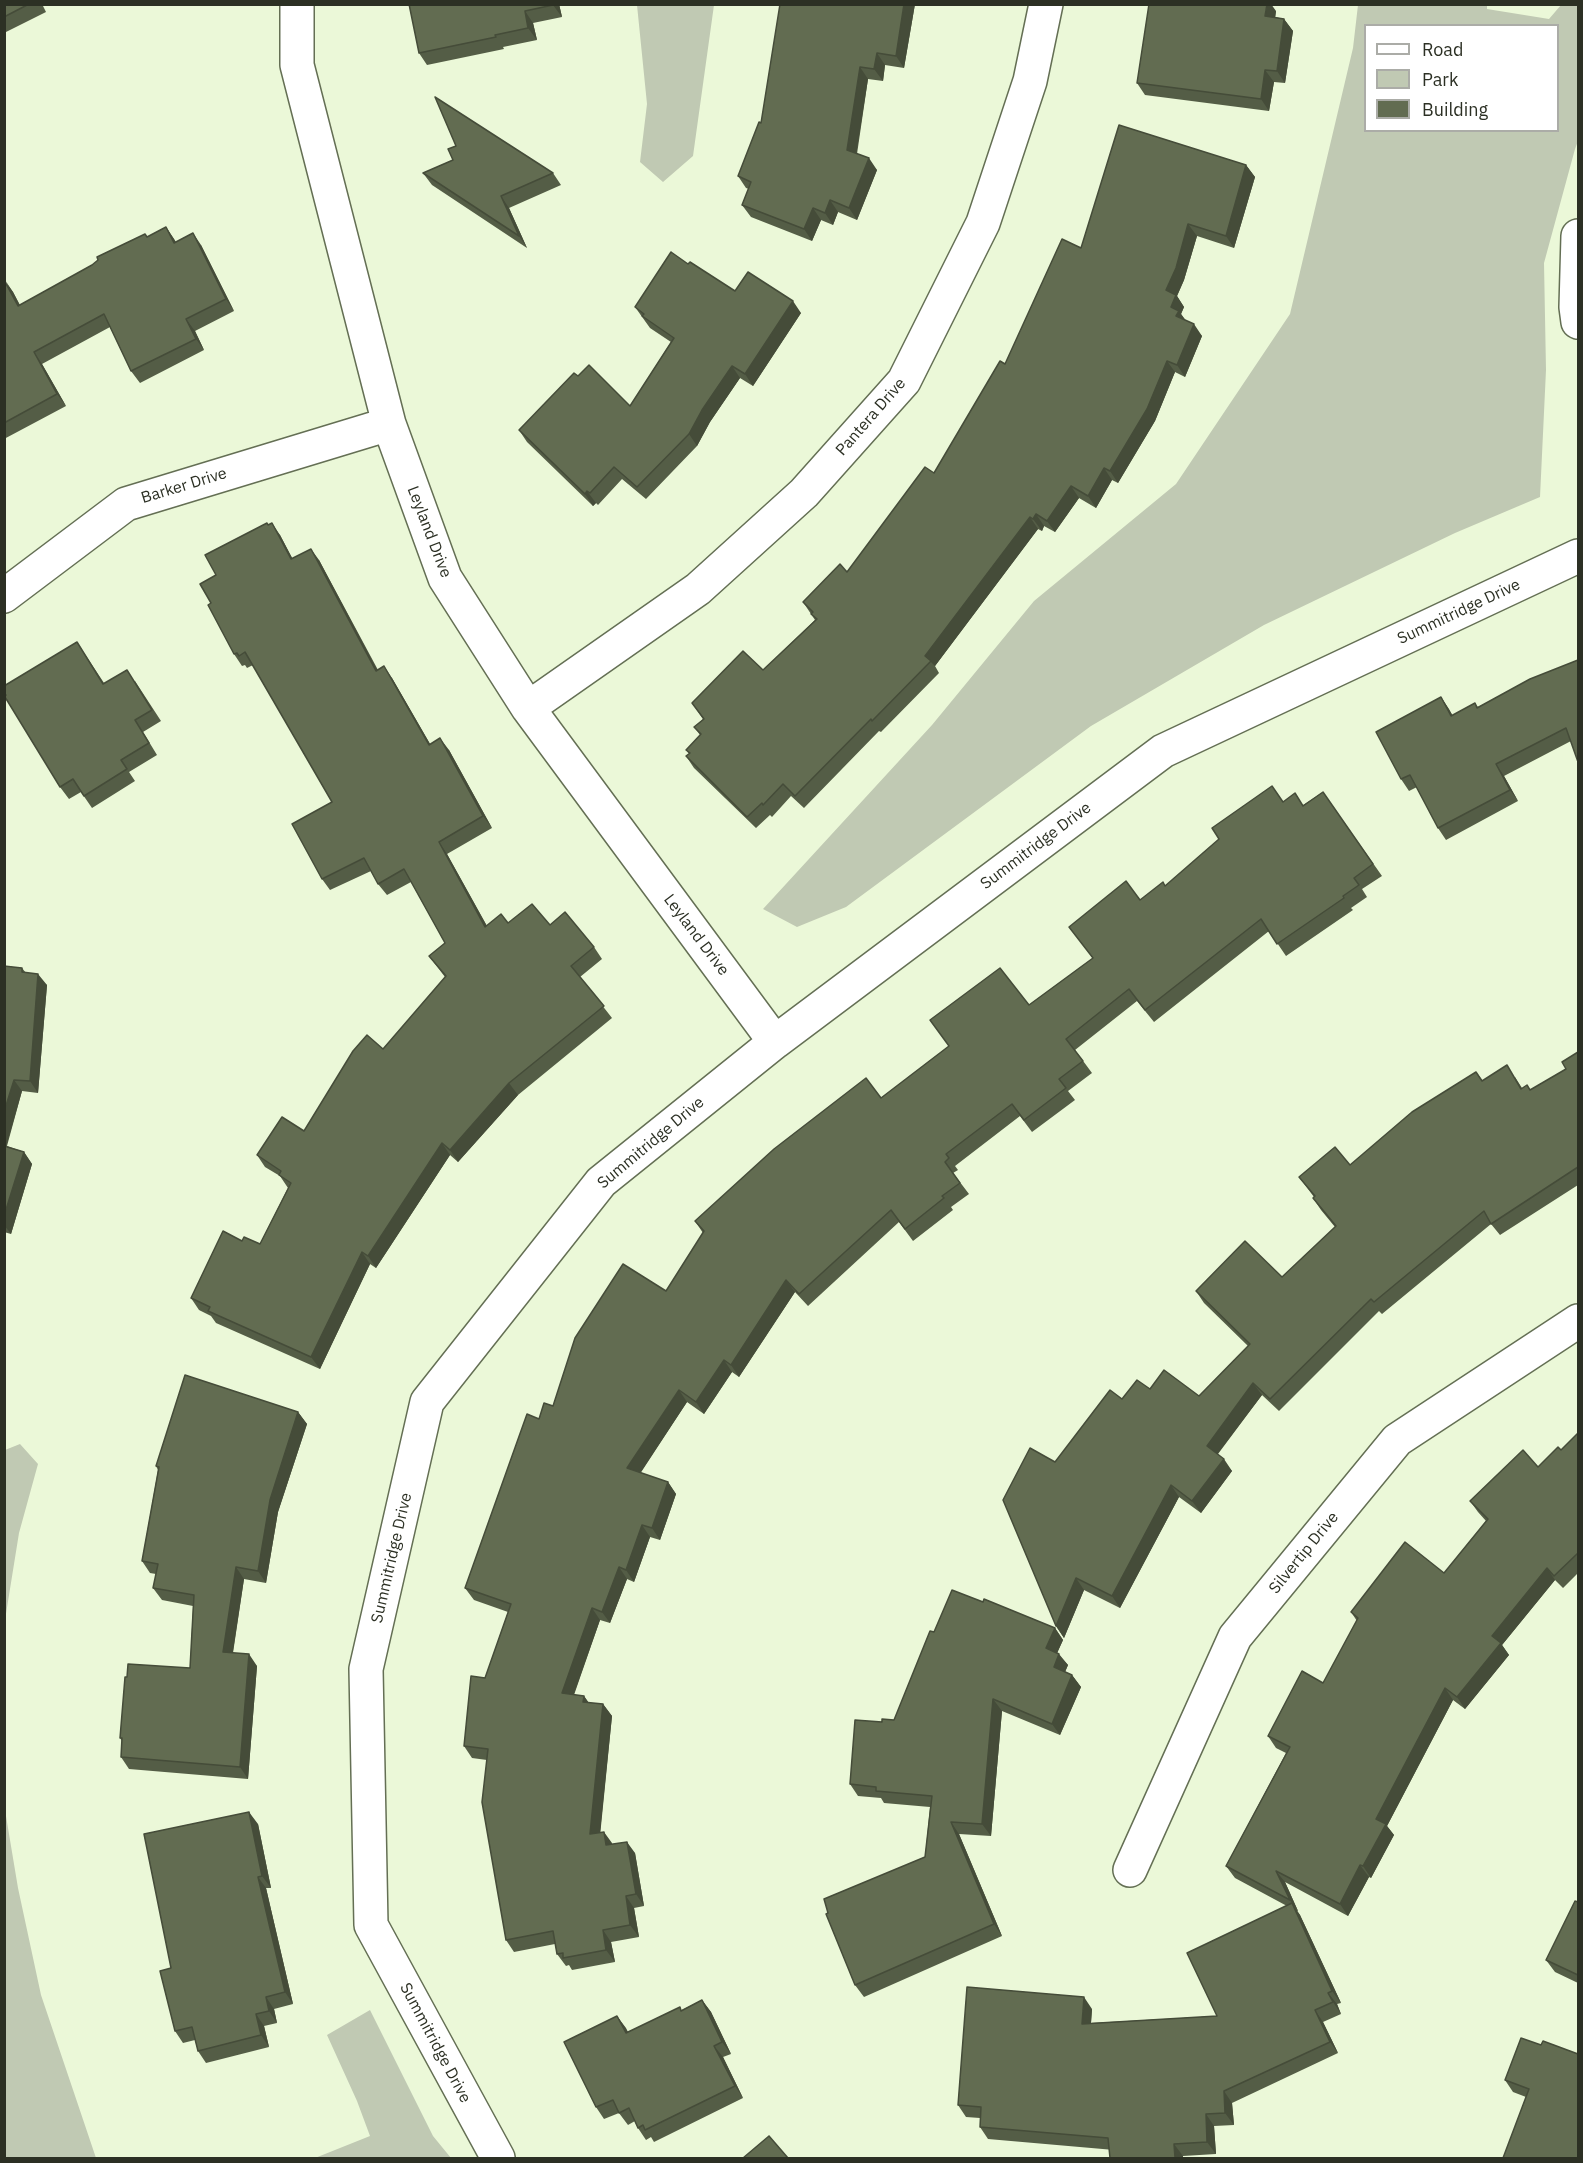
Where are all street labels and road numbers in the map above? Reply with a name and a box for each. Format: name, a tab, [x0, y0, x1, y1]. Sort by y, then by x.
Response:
street label: Pantera Drive	[832, 374, 910, 460]
street label: Barker Drive	[139, 464, 229, 508]
street label: Leyland Drive	[403, 483, 455, 581]
street label: Summitridge Drive	[1395, 575, 1523, 649]
street label: Summitridge Drive	[977, 798, 1095, 894]
street label: Leyland Drive	[659, 891, 733, 979]
street label: Summitridge Drive	[594, 1093, 708, 1193]
street label: Summitridge Drive	[368, 1491, 416, 1625]
street label: Silvertip Drive	[1265, 1508, 1343, 1598]
street label: Summitridge Drive	[395, 1980, 475, 2106]

